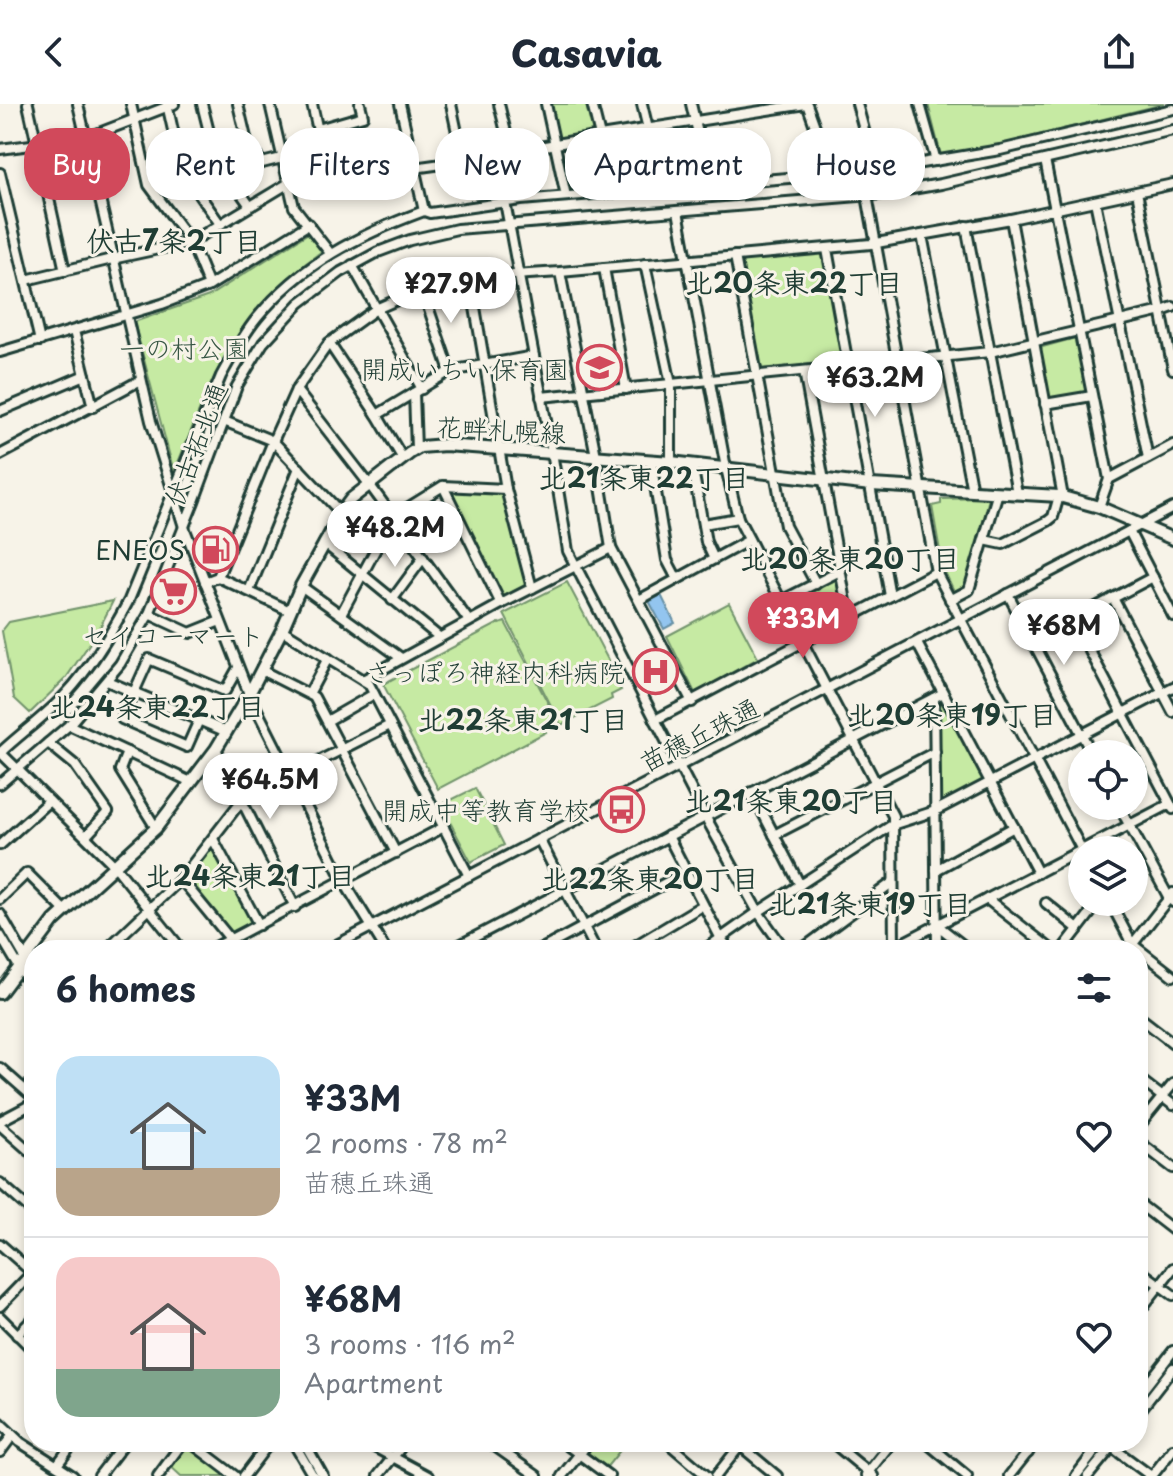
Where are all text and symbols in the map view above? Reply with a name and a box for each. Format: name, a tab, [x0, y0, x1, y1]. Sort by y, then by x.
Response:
text: Casavia	[511, 25, 662, 79]
icon: back	[32, 30, 76, 74]
icon: share	[1097, 30, 1141, 74]
chip: Buy	[24, 128, 130, 200]
chip: Rent	[146, 128, 264, 200]
chip: Filters	[280, 128, 419, 200]
chip: New	[435, 128, 549, 200]
chip: Apartment	[565, 128, 771, 200]
chip: House	[787, 128, 925, 200]
district label: 伏古7条2丁目	[86, 218, 262, 261]
pin: ¥27.9M	[386, 257, 516, 325]
district label: 北20条東22丁目	[685, 260, 903, 303]
text: ¥27.9M	[404, 263, 498, 302]
park label: 一の村公園	[119, 328, 249, 367]
school or university icon: 開成いちい保育園	[576, 344, 624, 392]
place label: 開成いちい保育園	[361, 349, 569, 388]
pin: ¥63.2M	[810, 351, 940, 419]
text: ¥63.2M	[826, 357, 924, 396]
street label: 伏古拓北通	[153, 376, 237, 512]
street label: 花畔札幌線	[435, 406, 567, 452]
district label: 北21条東22丁目	[538, 455, 750, 498]
pin: ¥48.2M	[330, 501, 460, 569]
text: ¥48.2M	[345, 507, 445, 546]
fuel station icon: ENEOS	[192, 525, 240, 573]
place label: ENEOS	[95, 530, 185, 569]
district label: 北20条東20丁目	[740, 536, 960, 579]
supermarket icon: セイコーマート	[149, 567, 197, 615]
pin: ¥33M	[756, 592, 850, 660]
text: ¥33M	[766, 598, 840, 637]
pin: ¥68M	[1017, 599, 1111, 667]
text: ¥68M	[1027, 605, 1101, 644]
place label: セイコーマート	[82, 615, 264, 654]
hospital icon: さっぽろ神経内科病院	[632, 647, 680, 695]
place label: さっぽろ神経内科病院	[365, 652, 625, 691]
district label: 北24条東22丁目	[49, 684, 265, 727]
street label: 苗穂丘珠通	[632, 687, 766, 781]
district label: 北20条東19丁目	[847, 692, 1057, 735]
district label: 北22条東21丁目	[417, 697, 629, 740]
map controls	[1068, 740, 1148, 916]
button: locate	[1068, 740, 1148, 820]
pin: ¥64.5M	[205, 753, 335, 821]
text: ¥64.5M	[221, 759, 319, 798]
district label: 北21条東20丁目	[684, 778, 898, 821]
bus stop icon: 開成中等教育学校	[597, 785, 645, 833]
place label: 開成中等教育学校	[382, 790, 590, 829]
button: layers	[1068, 836, 1148, 916]
district label: 北24条東21丁目	[145, 853, 355, 896]
district label: 北22条東20丁目	[541, 856, 759, 899]
district label: 北21条東19丁目	[768, 881, 972, 924]
text: 6 homes	[56, 962, 196, 1014]
icon: filters	[1072, 966, 1116, 1010]
text: ¥33M	[304, 1071, 401, 1123]
icon: home	[120, 1088, 216, 1184]
icon: heart	[1072, 1114, 1116, 1158]
text: 2 rooms · 78 m²	[304, 1123, 508, 1162]
text: 苗穂丘珠通	[304, 1162, 434, 1201]
text: ¥68M	[304, 1272, 402, 1324]
icon: home	[120, 1289, 216, 1385]
icon: heart	[1072, 1315, 1116, 1359]
text: 3 rooms · 116 m²	[304, 1324, 516, 1363]
text: Apartment	[304, 1363, 443, 1402]

